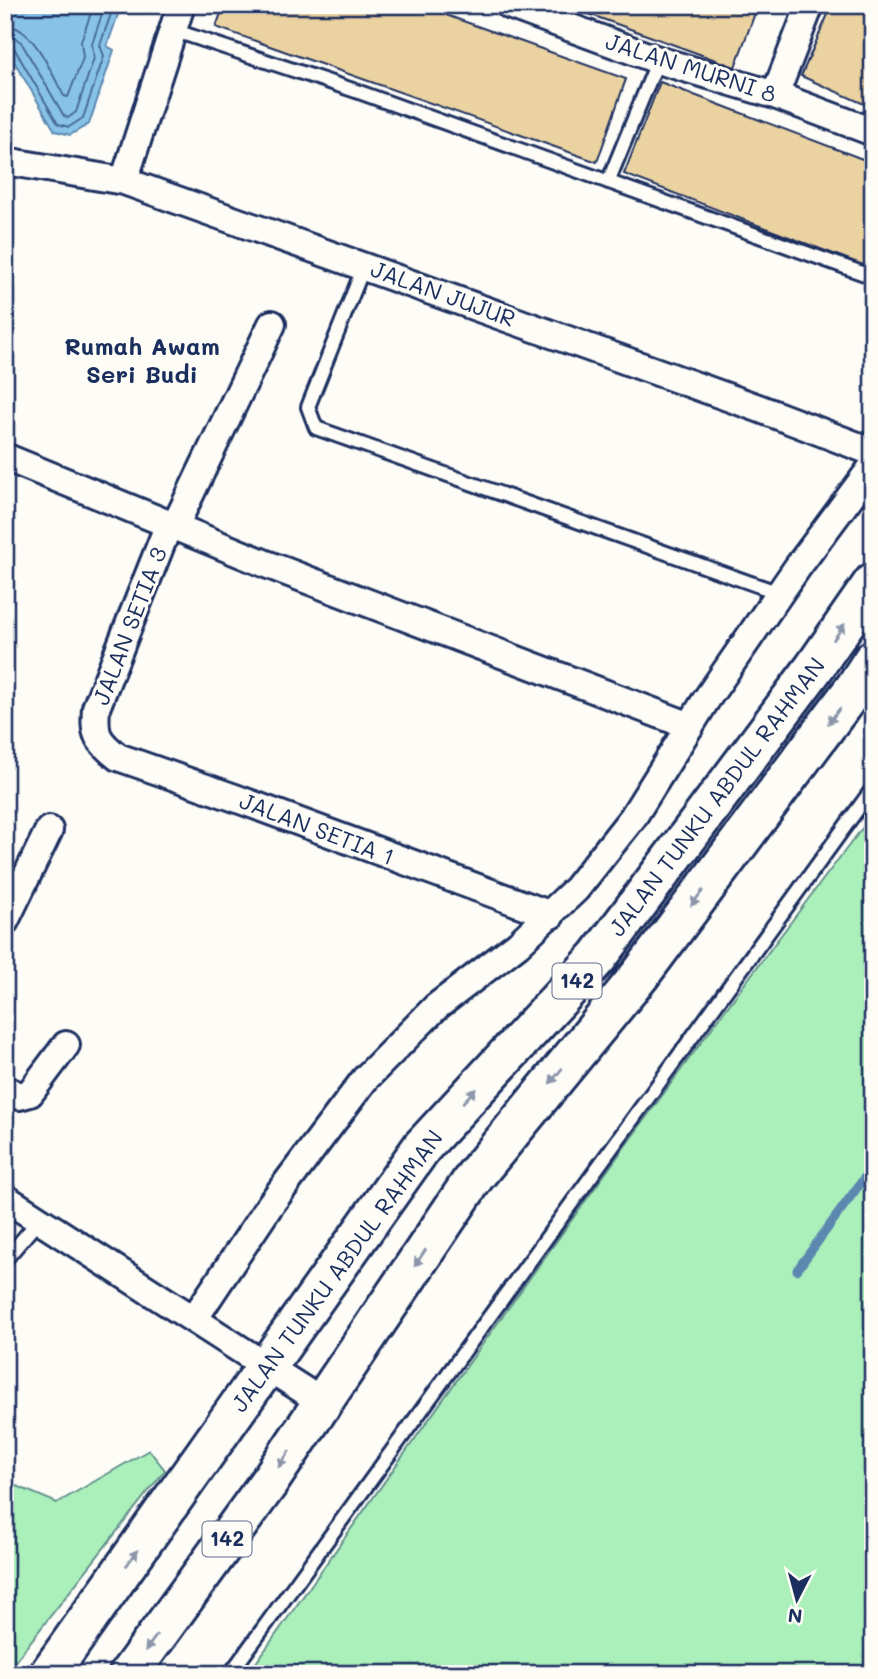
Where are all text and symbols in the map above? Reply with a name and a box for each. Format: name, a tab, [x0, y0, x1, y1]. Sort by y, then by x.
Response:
street label: JALAN MURNI 8	[602, 25, 780, 109]
street label: JALAN JUJUR	[367, 253, 520, 333]
district label: Rumah Awam Seri Budi	[64, 330, 220, 389]
street label: JALAN SETIA 3	[85, 542, 173, 709]
one-way arrow	[832, 623, 846, 641]
street label: JALAN TUNKU ABDUL RAHMAN	[601, 651, 831, 942]
one-way arrow	[826, 706, 841, 724]
street label: JALAN SETIA 1	[236, 785, 399, 871]
one-way arrow	[691, 889, 705, 907]
road number: 142	[552, 964, 602, 998]
one-way arrow	[549, 1067, 564, 1085]
one-way arrow	[461, 1087, 477, 1105]
street label: JALAN TUNKU ABDUL RAHMAN	[224, 1123, 449, 1417]
one-way arrow	[413, 1249, 427, 1267]
one-way arrow	[277, 1450, 291, 1468]
road number: 142	[202, 1522, 252, 1556]
one-way arrow	[124, 1549, 138, 1567]
north arrow	[762, 1564, 832, 1634]
text: N	[787, 1603, 804, 1630]
one-way arrow	[144, 1634, 158, 1653]

